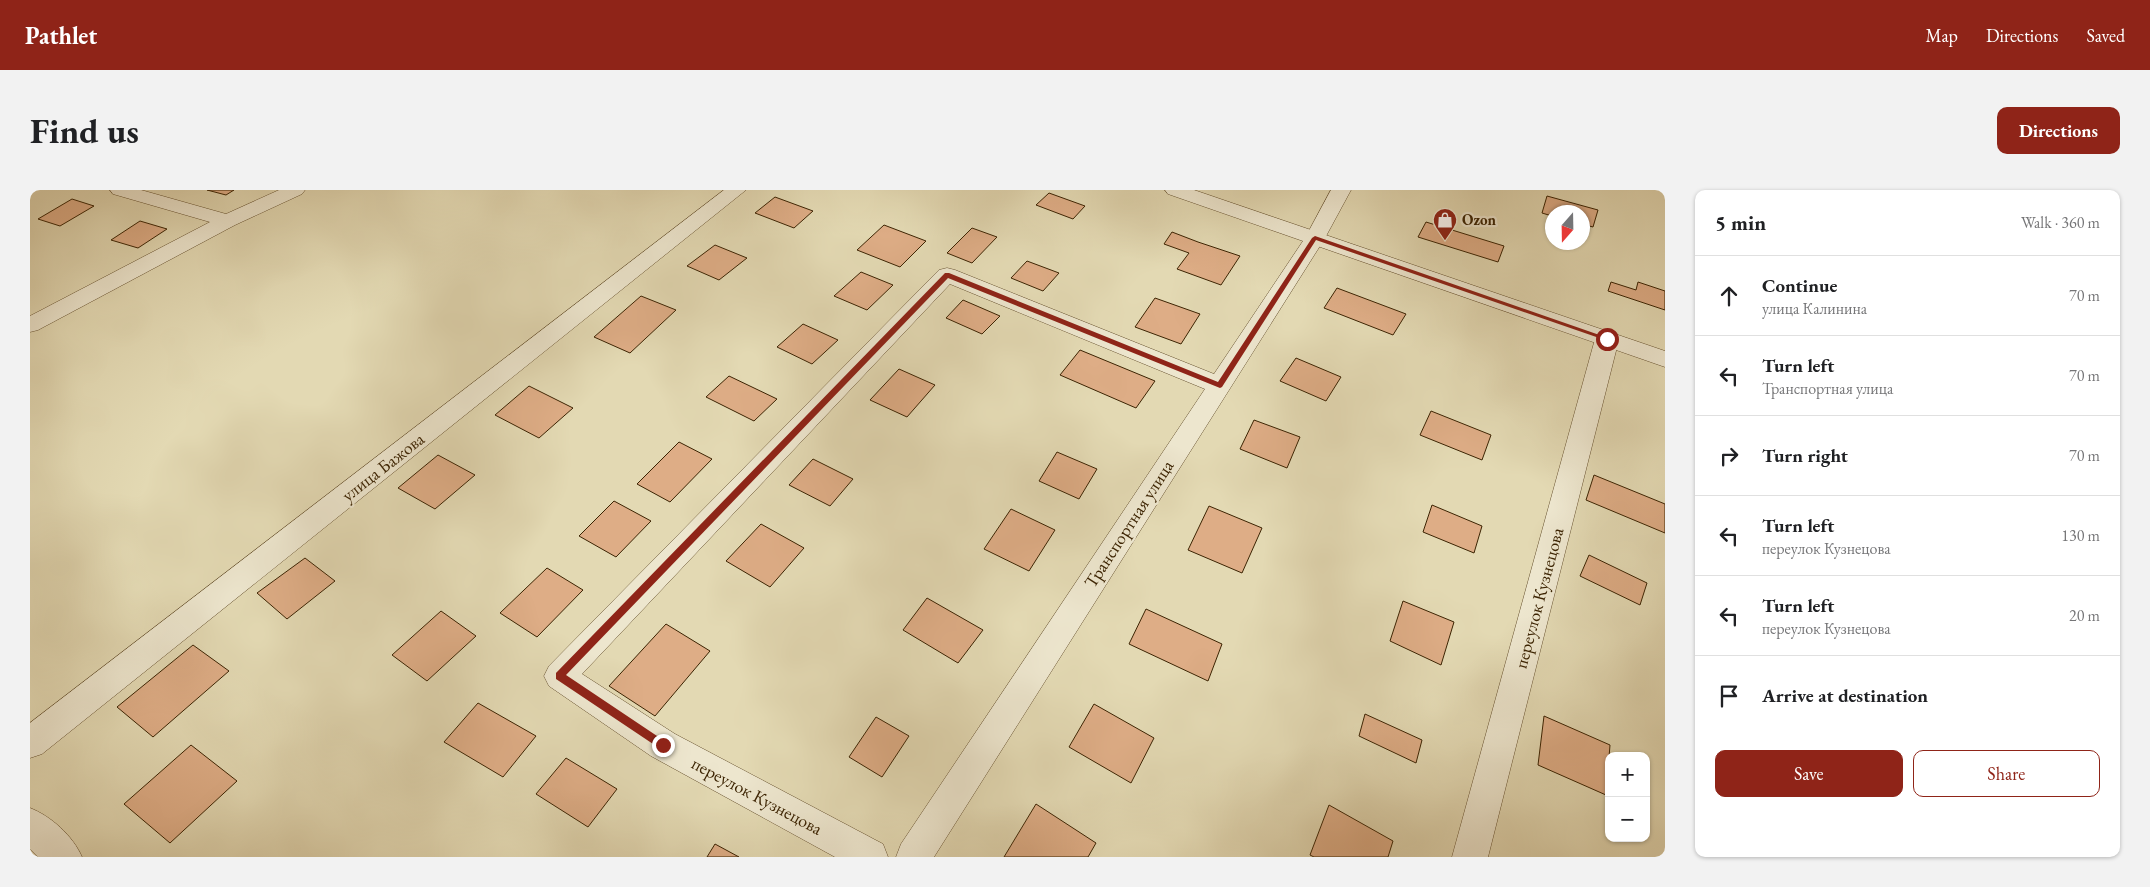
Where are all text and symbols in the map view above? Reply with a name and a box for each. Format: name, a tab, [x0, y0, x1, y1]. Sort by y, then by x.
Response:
text: Pathlet	[25, 20, 97, 51]
text: Map	[1926, 24, 1958, 47]
text: Directions	[1986, 24, 2058, 47]
text: Saved	[2086, 24, 2125, 47]
button: Directions	[1997, 107, 2120, 154]
text: Find us	[30, 108, 139, 153]
north arrow	[1545, 205, 1590, 250]
shop icon: Ozon	[1432, 207, 1458, 241]
text: 5 min	[1715, 209, 1766, 236]
place label: Ozon	[1462, 210, 1497, 229]
text: Walk · 360 m	[2021, 212, 2100, 233]
text: Continue	[1762, 273, 1837, 298]
icon: ahead	[1715, 282, 1743, 310]
text: 70 m	[2069, 285, 2100, 306]
text: улица Калинина	[1762, 298, 1867, 319]
route start	[1596, 328, 1619, 351]
text: Turn left	[1762, 353, 1834, 378]
icon: left	[1715, 362, 1743, 390]
text: 70 m	[2069, 365, 2100, 386]
text: Транспортная улица	[1762, 378, 1893, 399]
street label: улица Бажова	[337, 427, 429, 506]
icon: right	[1715, 442, 1743, 470]
text: Turn right	[1762, 443, 1848, 468]
text: 70 m	[2069, 445, 2100, 466]
street label: Транспортная улица	[1079, 455, 1179, 592]
text: Turn left	[1762, 513, 1834, 538]
icon: left	[1715, 522, 1743, 550]
street label: переулок Кузнецова	[1509, 524, 1569, 671]
text: 130 m	[2061, 525, 2100, 546]
text: переулок Кузнецова	[1762, 538, 1891, 559]
text: Turn left	[1762, 593, 1834, 618]
icon: left	[1715, 602, 1743, 630]
text: 20 m	[2069, 605, 2100, 626]
text: переулок Кузнецова	[1762, 618, 1891, 639]
icon: arrive	[1715, 682, 1743, 710]
text: Arrive at destination	[1762, 683, 1928, 708]
route end	[652, 734, 675, 757]
button: Save	[1715, 750, 1903, 797]
button: Share	[1913, 750, 2100, 797]
street label: переулок Кузнецова	[688, 751, 827, 840]
map controls	[1605, 752, 1650, 842]
button: +	[1605, 752, 1650, 797]
button: −	[1605, 797, 1650, 842]

